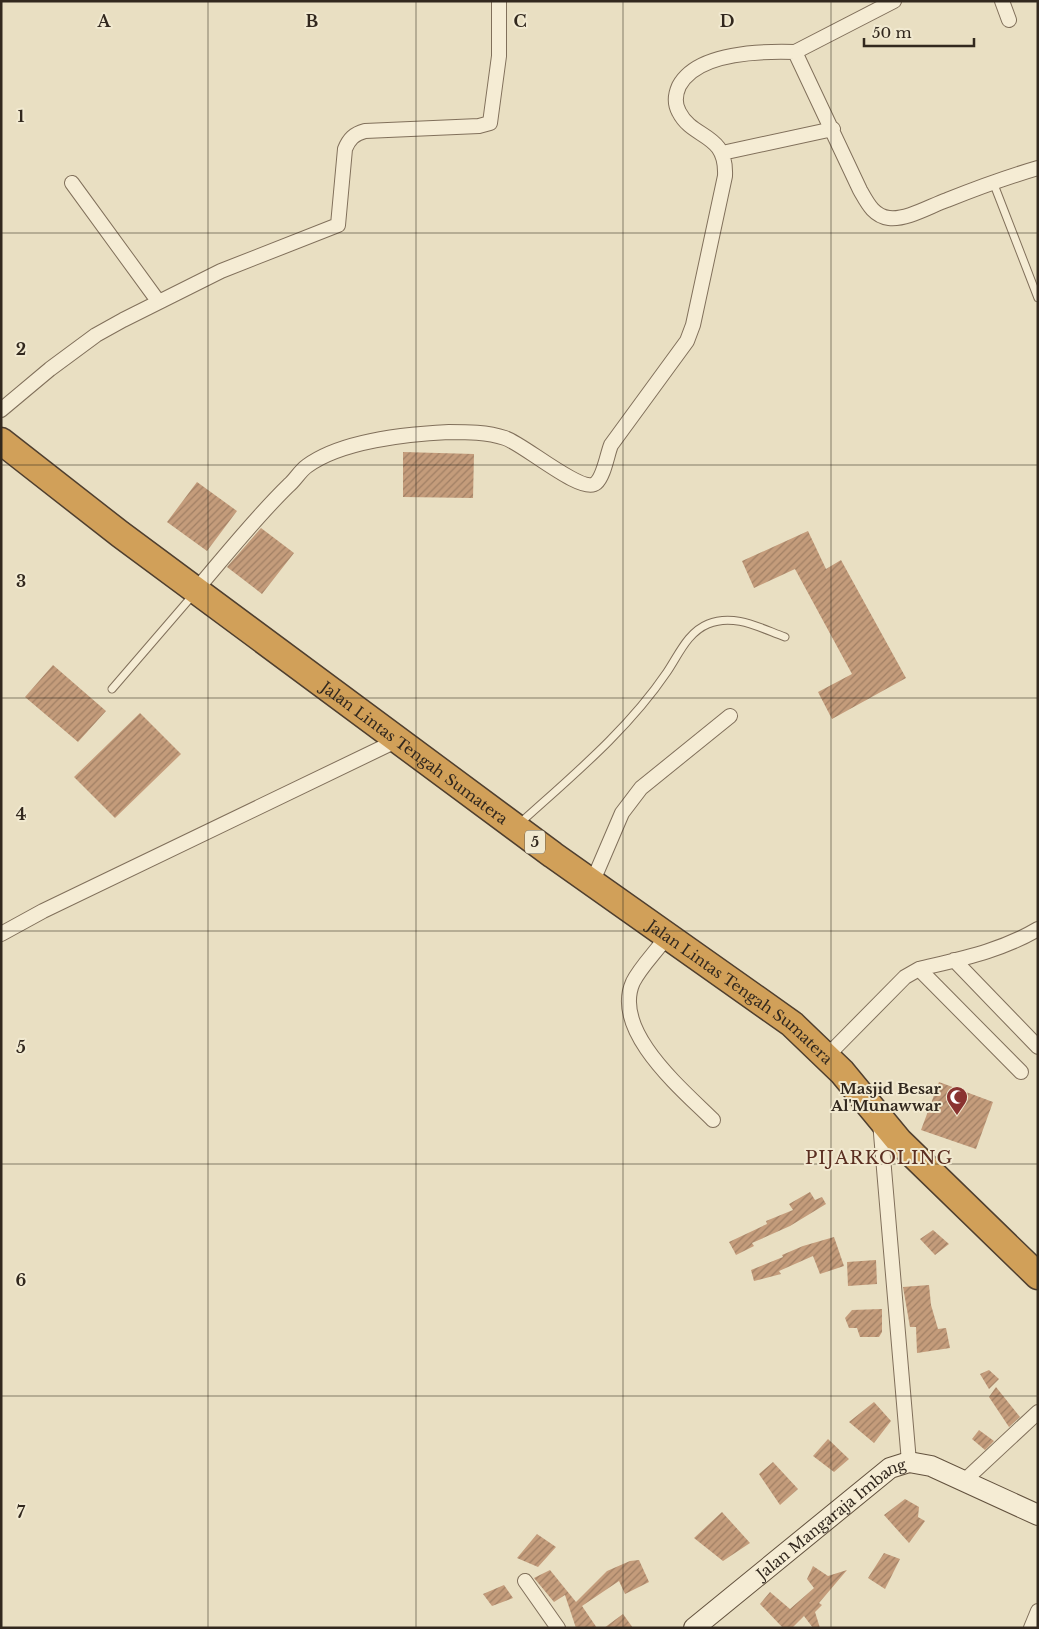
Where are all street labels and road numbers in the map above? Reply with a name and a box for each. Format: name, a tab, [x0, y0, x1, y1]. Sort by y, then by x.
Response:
street label: Jalan Lintas Tengah Sumatera	[316, 676, 513, 828]
road number: 5	[525, 830, 545, 854]
street label: Jalan Lintas Tengah Sumatera	[642, 914, 837, 1068]
street label: Jalan Mangaraja Imbang	[751, 1454, 909, 1584]

